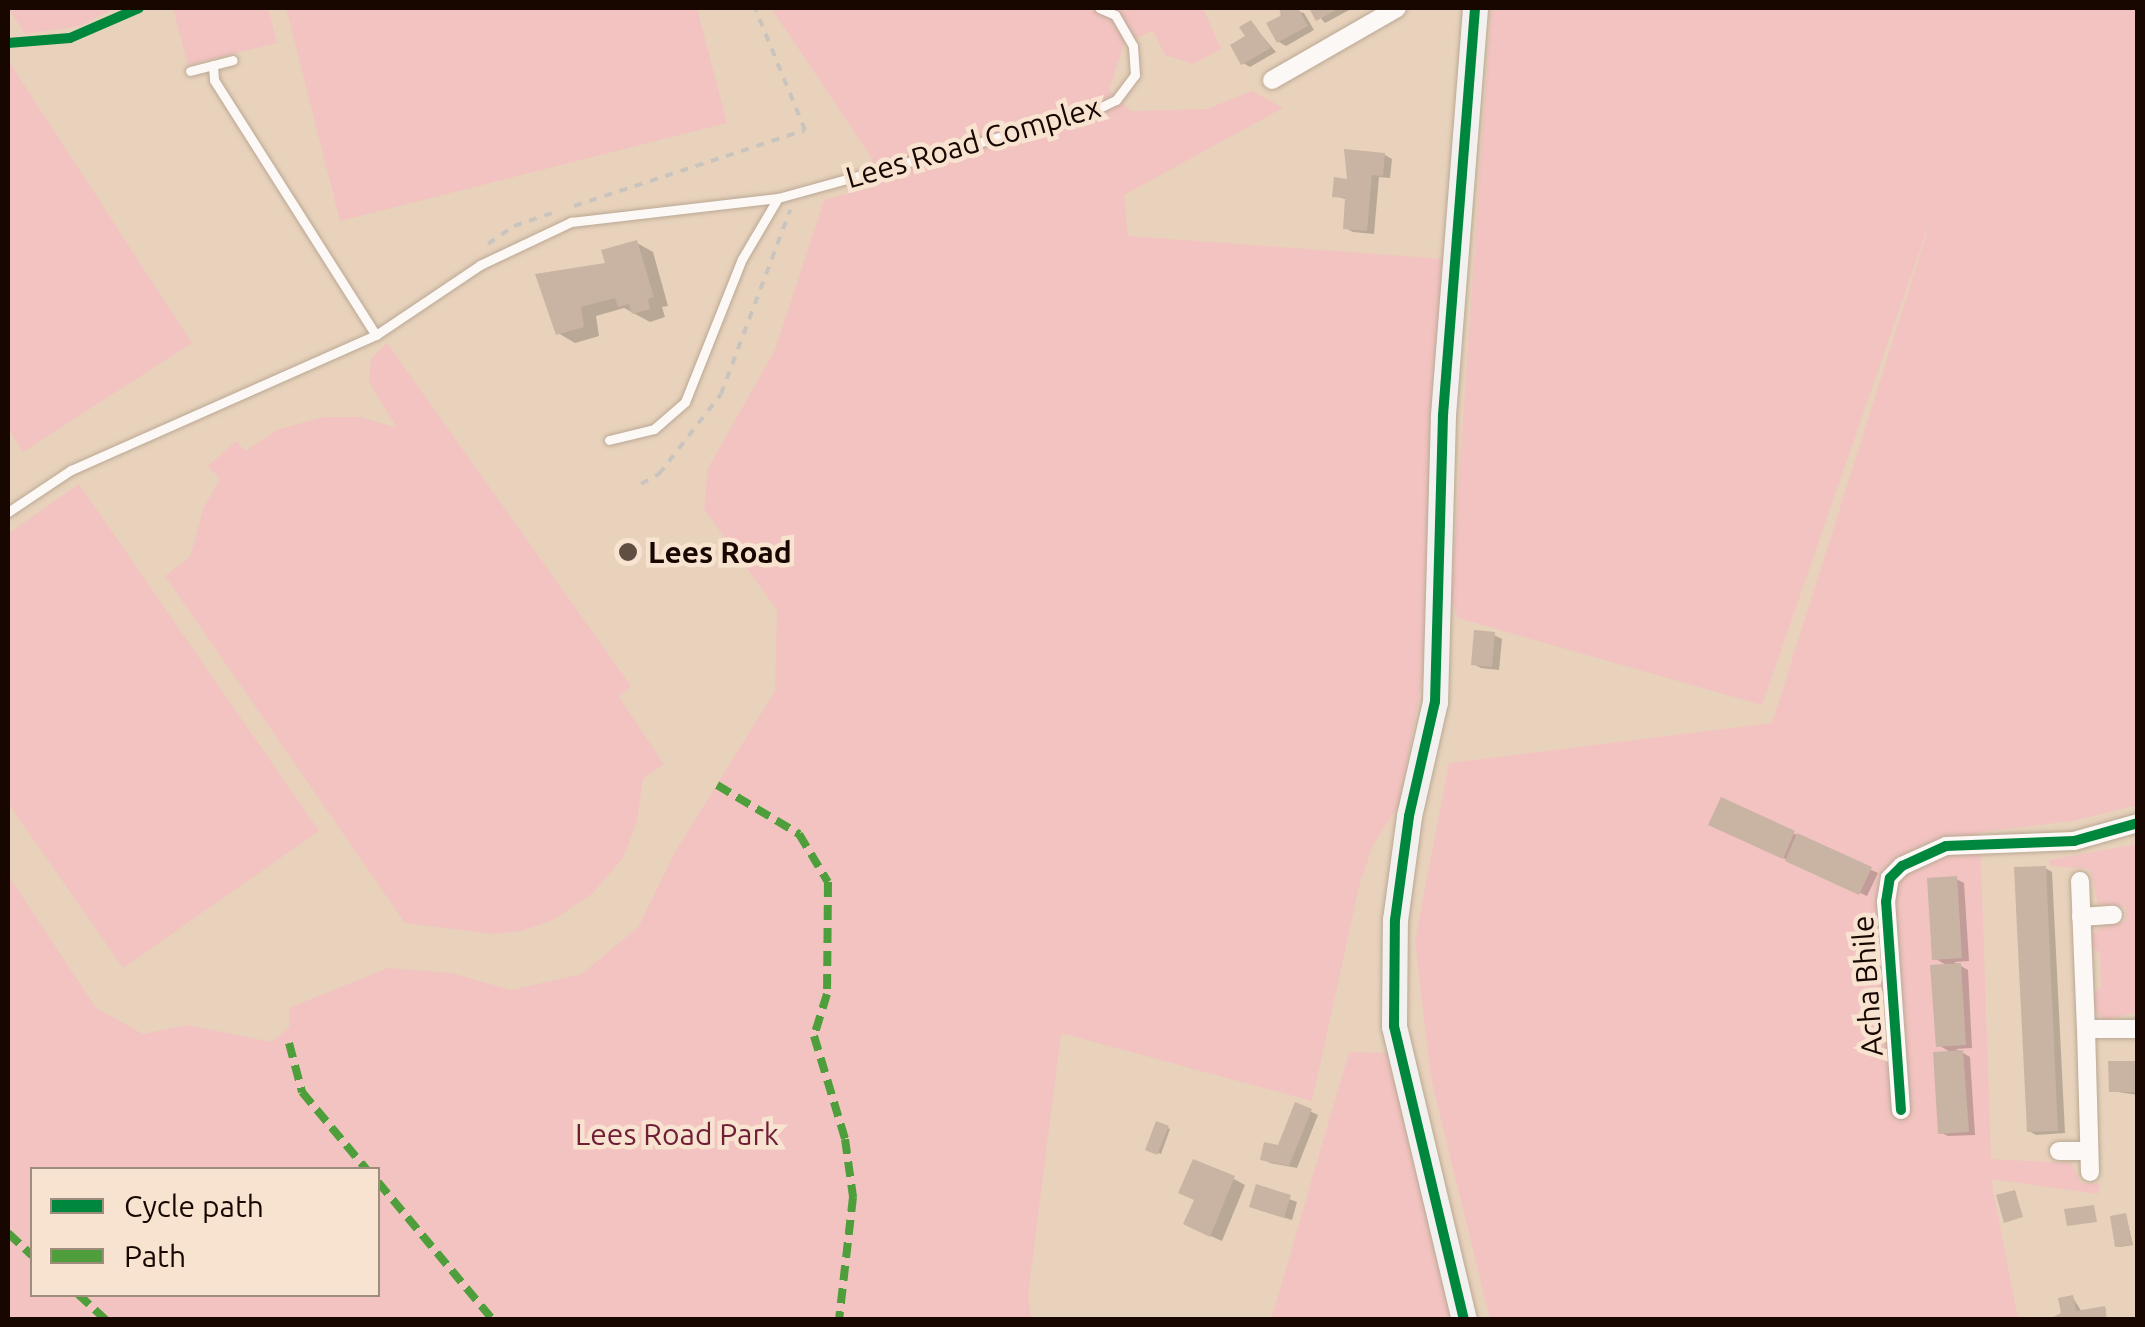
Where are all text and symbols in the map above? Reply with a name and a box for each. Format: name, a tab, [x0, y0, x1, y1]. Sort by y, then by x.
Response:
street label: Lees Road Complex	[842, 88, 1104, 196]
place label: Lees Road	[648, 534, 792, 570]
marker: Lees Road	[617, 541, 639, 563]
street label: Acha Bhile	[1844, 915, 1890, 1057]
park label: Lees Road Park	[575, 1116, 779, 1152]
legend	[30, 1167, 380, 1297]
text: Cycle path	[124, 1189, 264, 1223]
text: Path	[124, 1239, 186, 1273]

